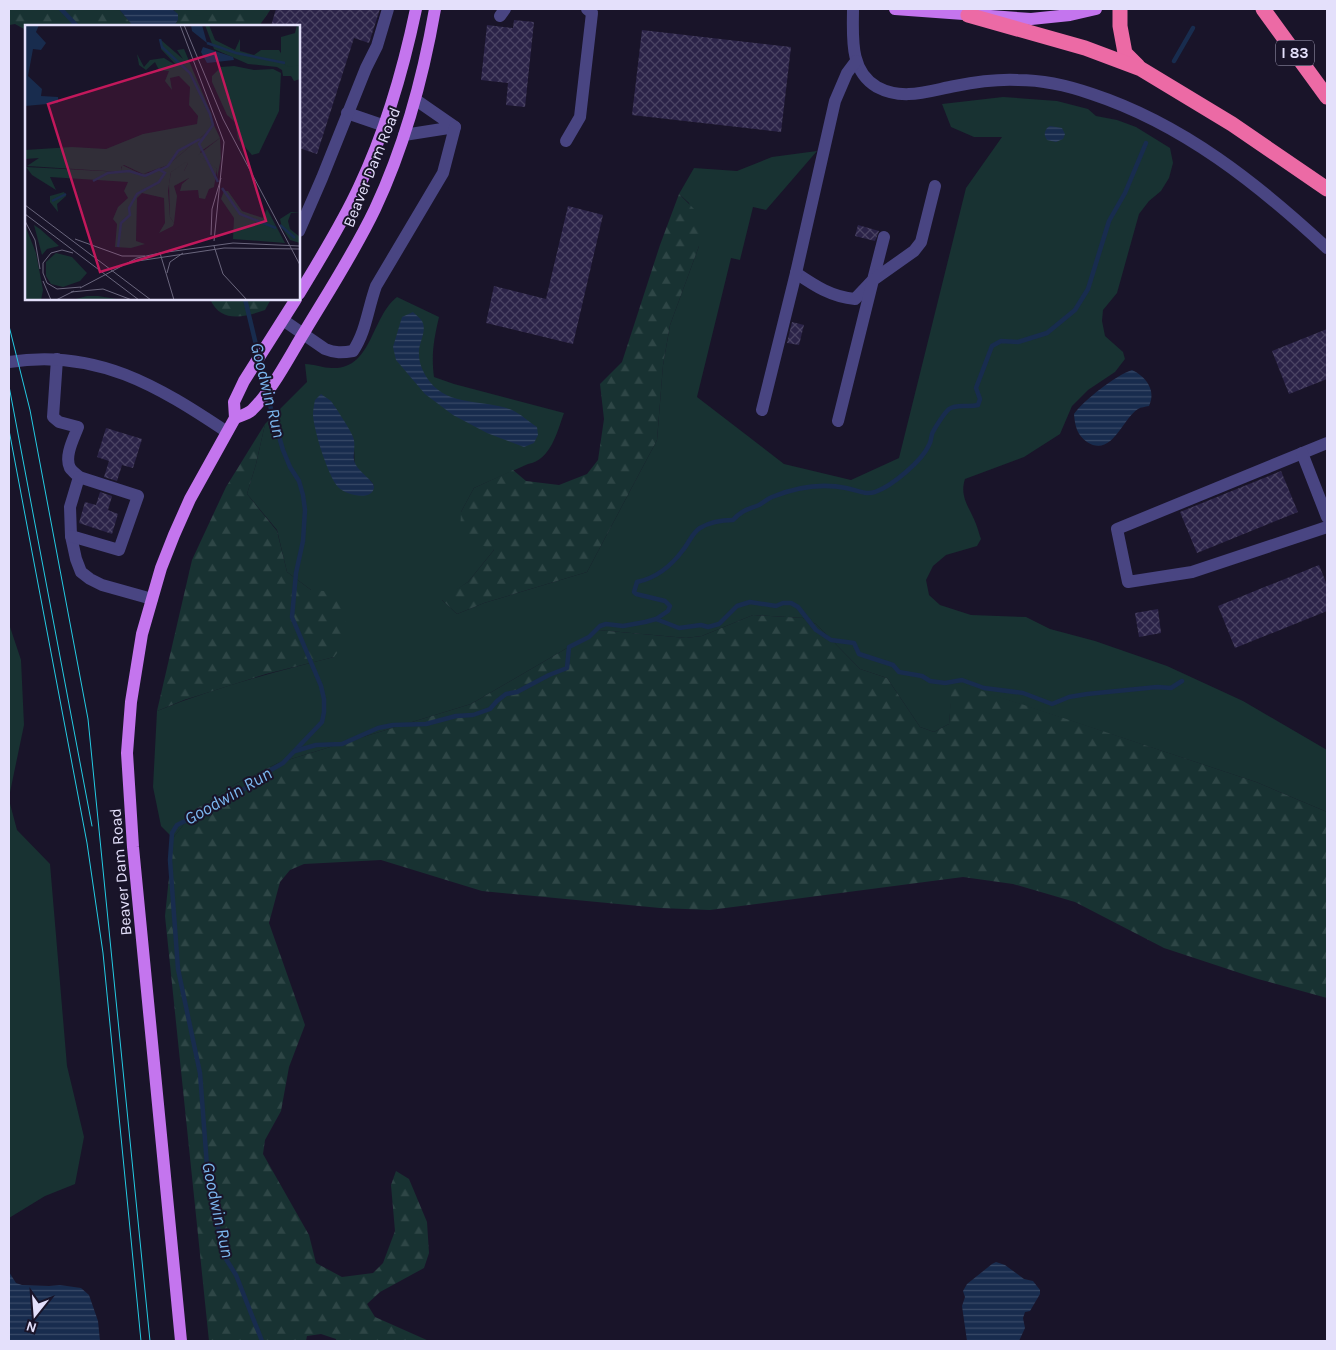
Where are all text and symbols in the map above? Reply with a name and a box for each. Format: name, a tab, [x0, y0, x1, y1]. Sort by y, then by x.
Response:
inset map	[25, 25, 300, 300]
road number: I 83	[1276, 40, 1314, 66]
street label: Beaver Dam Road	[339, 104, 404, 230]
water label: Goodwin Run	[246, 340, 290, 440]
water label: Goodwin Run	[180, 762, 276, 830]
street label: Beaver Dam Road	[105, 807, 136, 936]
water label: Goodwin Run	[197, 1160, 239, 1260]
north arrow	[10, 1290, 60, 1340]
text: N	[24, 1317, 39, 1337]

